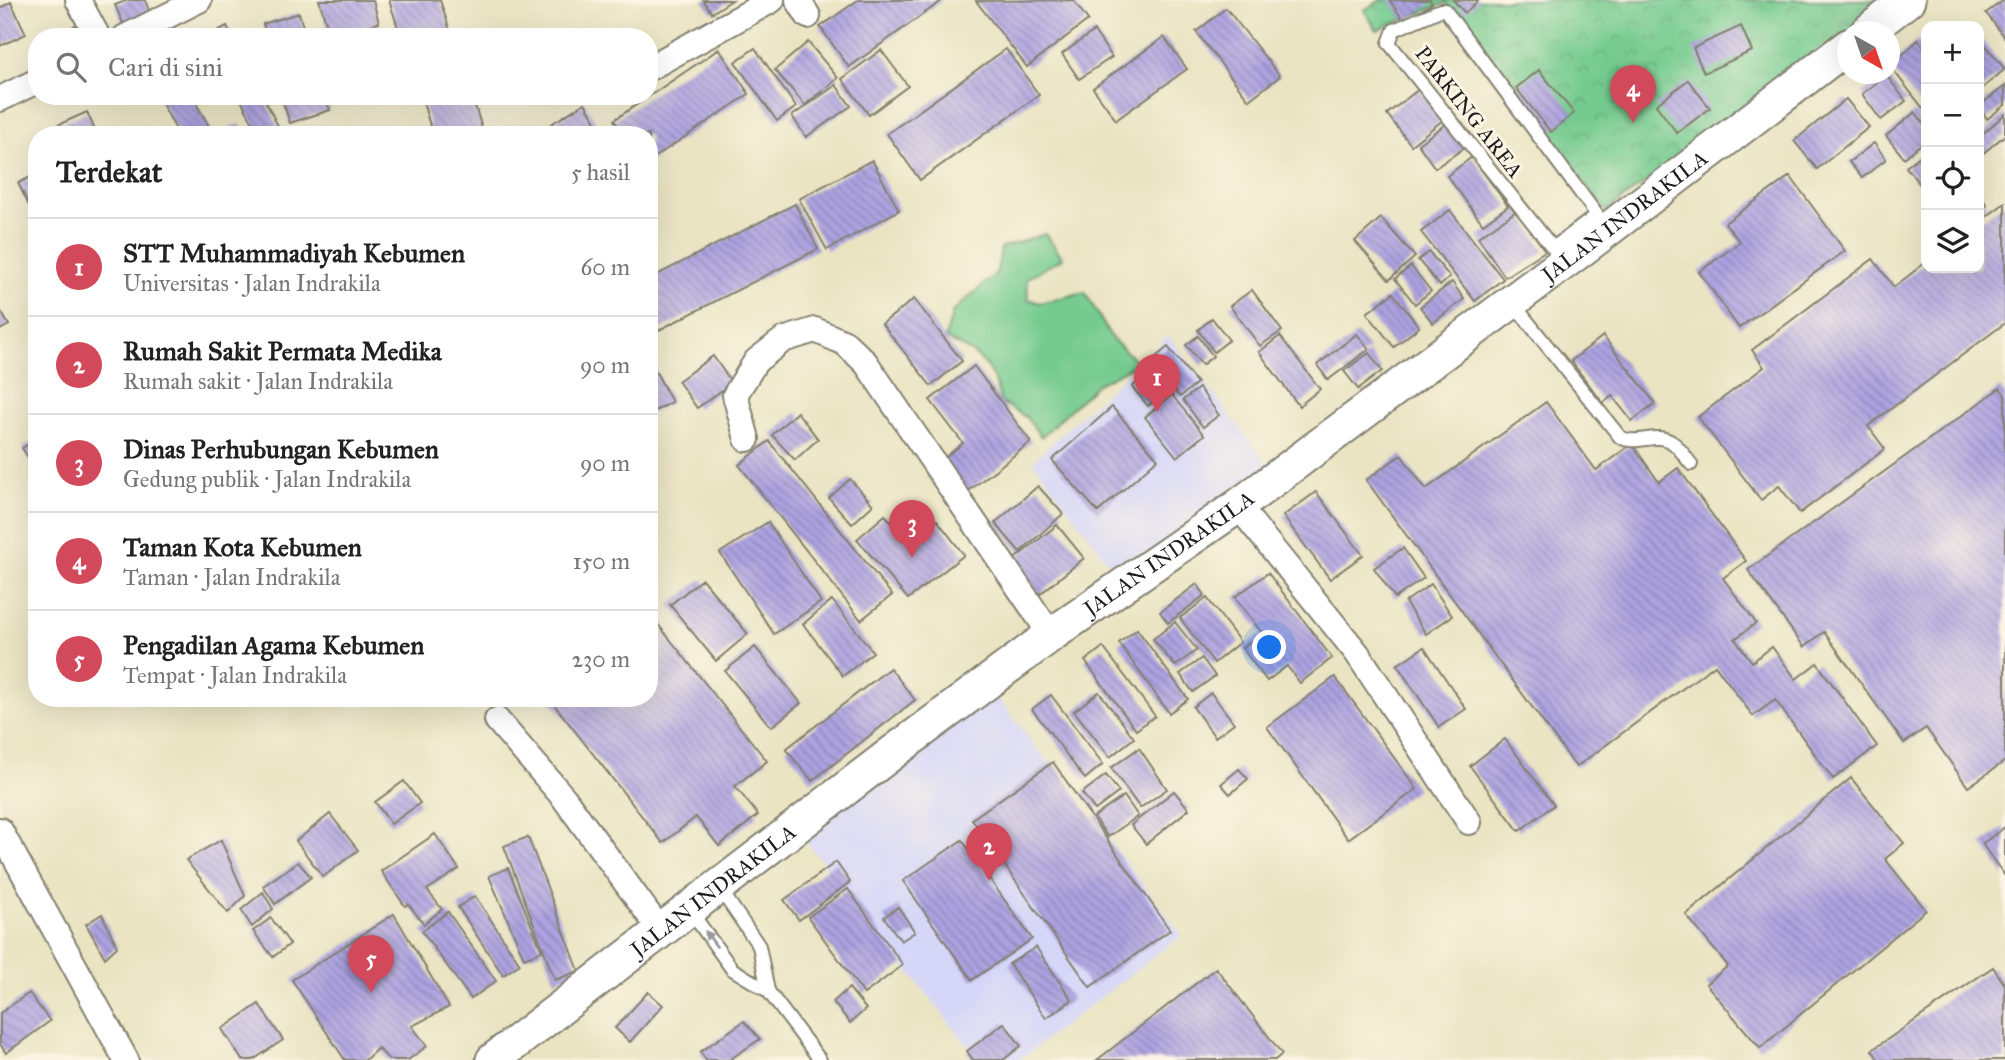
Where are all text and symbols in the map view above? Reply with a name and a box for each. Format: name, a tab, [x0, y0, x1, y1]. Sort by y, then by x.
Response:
north arrow	[1837, 21, 1900, 84]
map controls	[1921, 21, 1984, 273]
button: +	[1921, 21, 1984, 84]
search box	[28, 28, 658, 105]
street label: PARKING AREA	[1410, 41, 1528, 183]
icon: search	[52, 48, 90, 86]
text: Cari di sini	[108, 51, 223, 83]
pin: 4	[1610, 65, 1656, 123]
button: −	[1921, 84, 1984, 147]
street label: JALAN INDRAKILA	[1535, 145, 1713, 289]
button: locate	[1921, 147, 1984, 210]
text: Terdekat	[56, 154, 162, 190]
text: 5 hasil	[571, 158, 630, 186]
button: layers	[1921, 210, 1984, 273]
text: STT Muhammadiyah Kebumen	[123, 237, 465, 269]
text: 1	[74, 253, 84, 281]
text: 60 m	[581, 253, 630, 281]
text: Universitas · Jalan Indrakila	[123, 269, 381, 297]
text: Rumah Sakit Permata Medika	[123, 335, 442, 367]
text: 2	[73, 351, 85, 379]
text: 90 m	[580, 351, 630, 379]
pin: 1	[1134, 354, 1180, 412]
text: Rumah sakit · Jalan Indrakila	[123, 367, 393, 395]
text: Dinas Perhubungan Kebumen	[123, 433, 439, 465]
text: 3	[74, 449, 84, 477]
text: 90 m	[580, 449, 630, 477]
text: Gedung publik · Jalan Indrakila	[123, 465, 411, 493]
street label: JALAN INDRAKILA	[1077, 485, 1259, 623]
pin: 3	[889, 500, 935, 558]
text: Taman Kota Kebumen	[123, 531, 362, 563]
text: 4	[73, 547, 85, 575]
text: 150 m	[573, 547, 630, 575]
text: Taman · Jalan Indrakila	[123, 563, 340, 591]
text: Pengadilan Agama Kebumen	[123, 629, 424, 661]
your location	[1252, 630, 1286, 664]
text: 5	[74, 645, 84, 673]
text: 230 m	[572, 645, 630, 673]
text: Tempat · Jalan Indrakila	[123, 661, 347, 689]
street label: JALAN INDRAKILA	[624, 819, 801, 963]
pin: 2	[966, 823, 1012, 881]
one-way arrow	[704, 930, 718, 948]
pin: 5	[348, 935, 394, 993]

